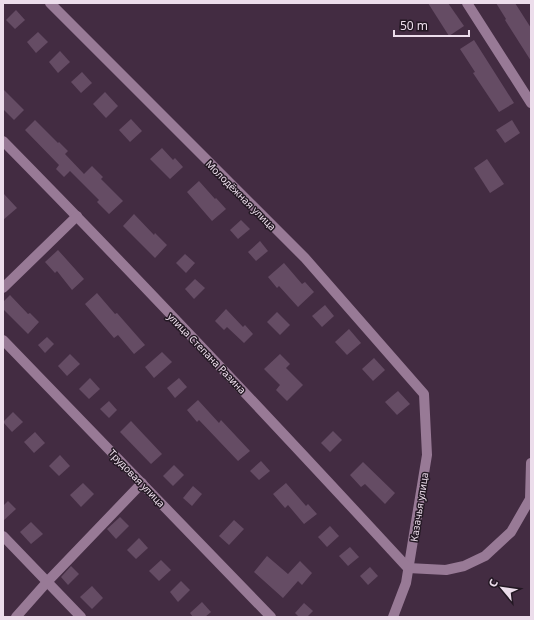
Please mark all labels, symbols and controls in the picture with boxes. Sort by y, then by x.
scale bar [394,12,469,38]
text: 50 m [400,17,428,34]
street label: Молодёжная улица [203,157,279,233]
street label: улица Степана Разина [165,309,249,397]
street label: Трудовая улица [106,446,168,510]
street label: Казачья улица [407,471,431,543]
north arrow [482,568,522,608]
text: С [485,576,501,590]

